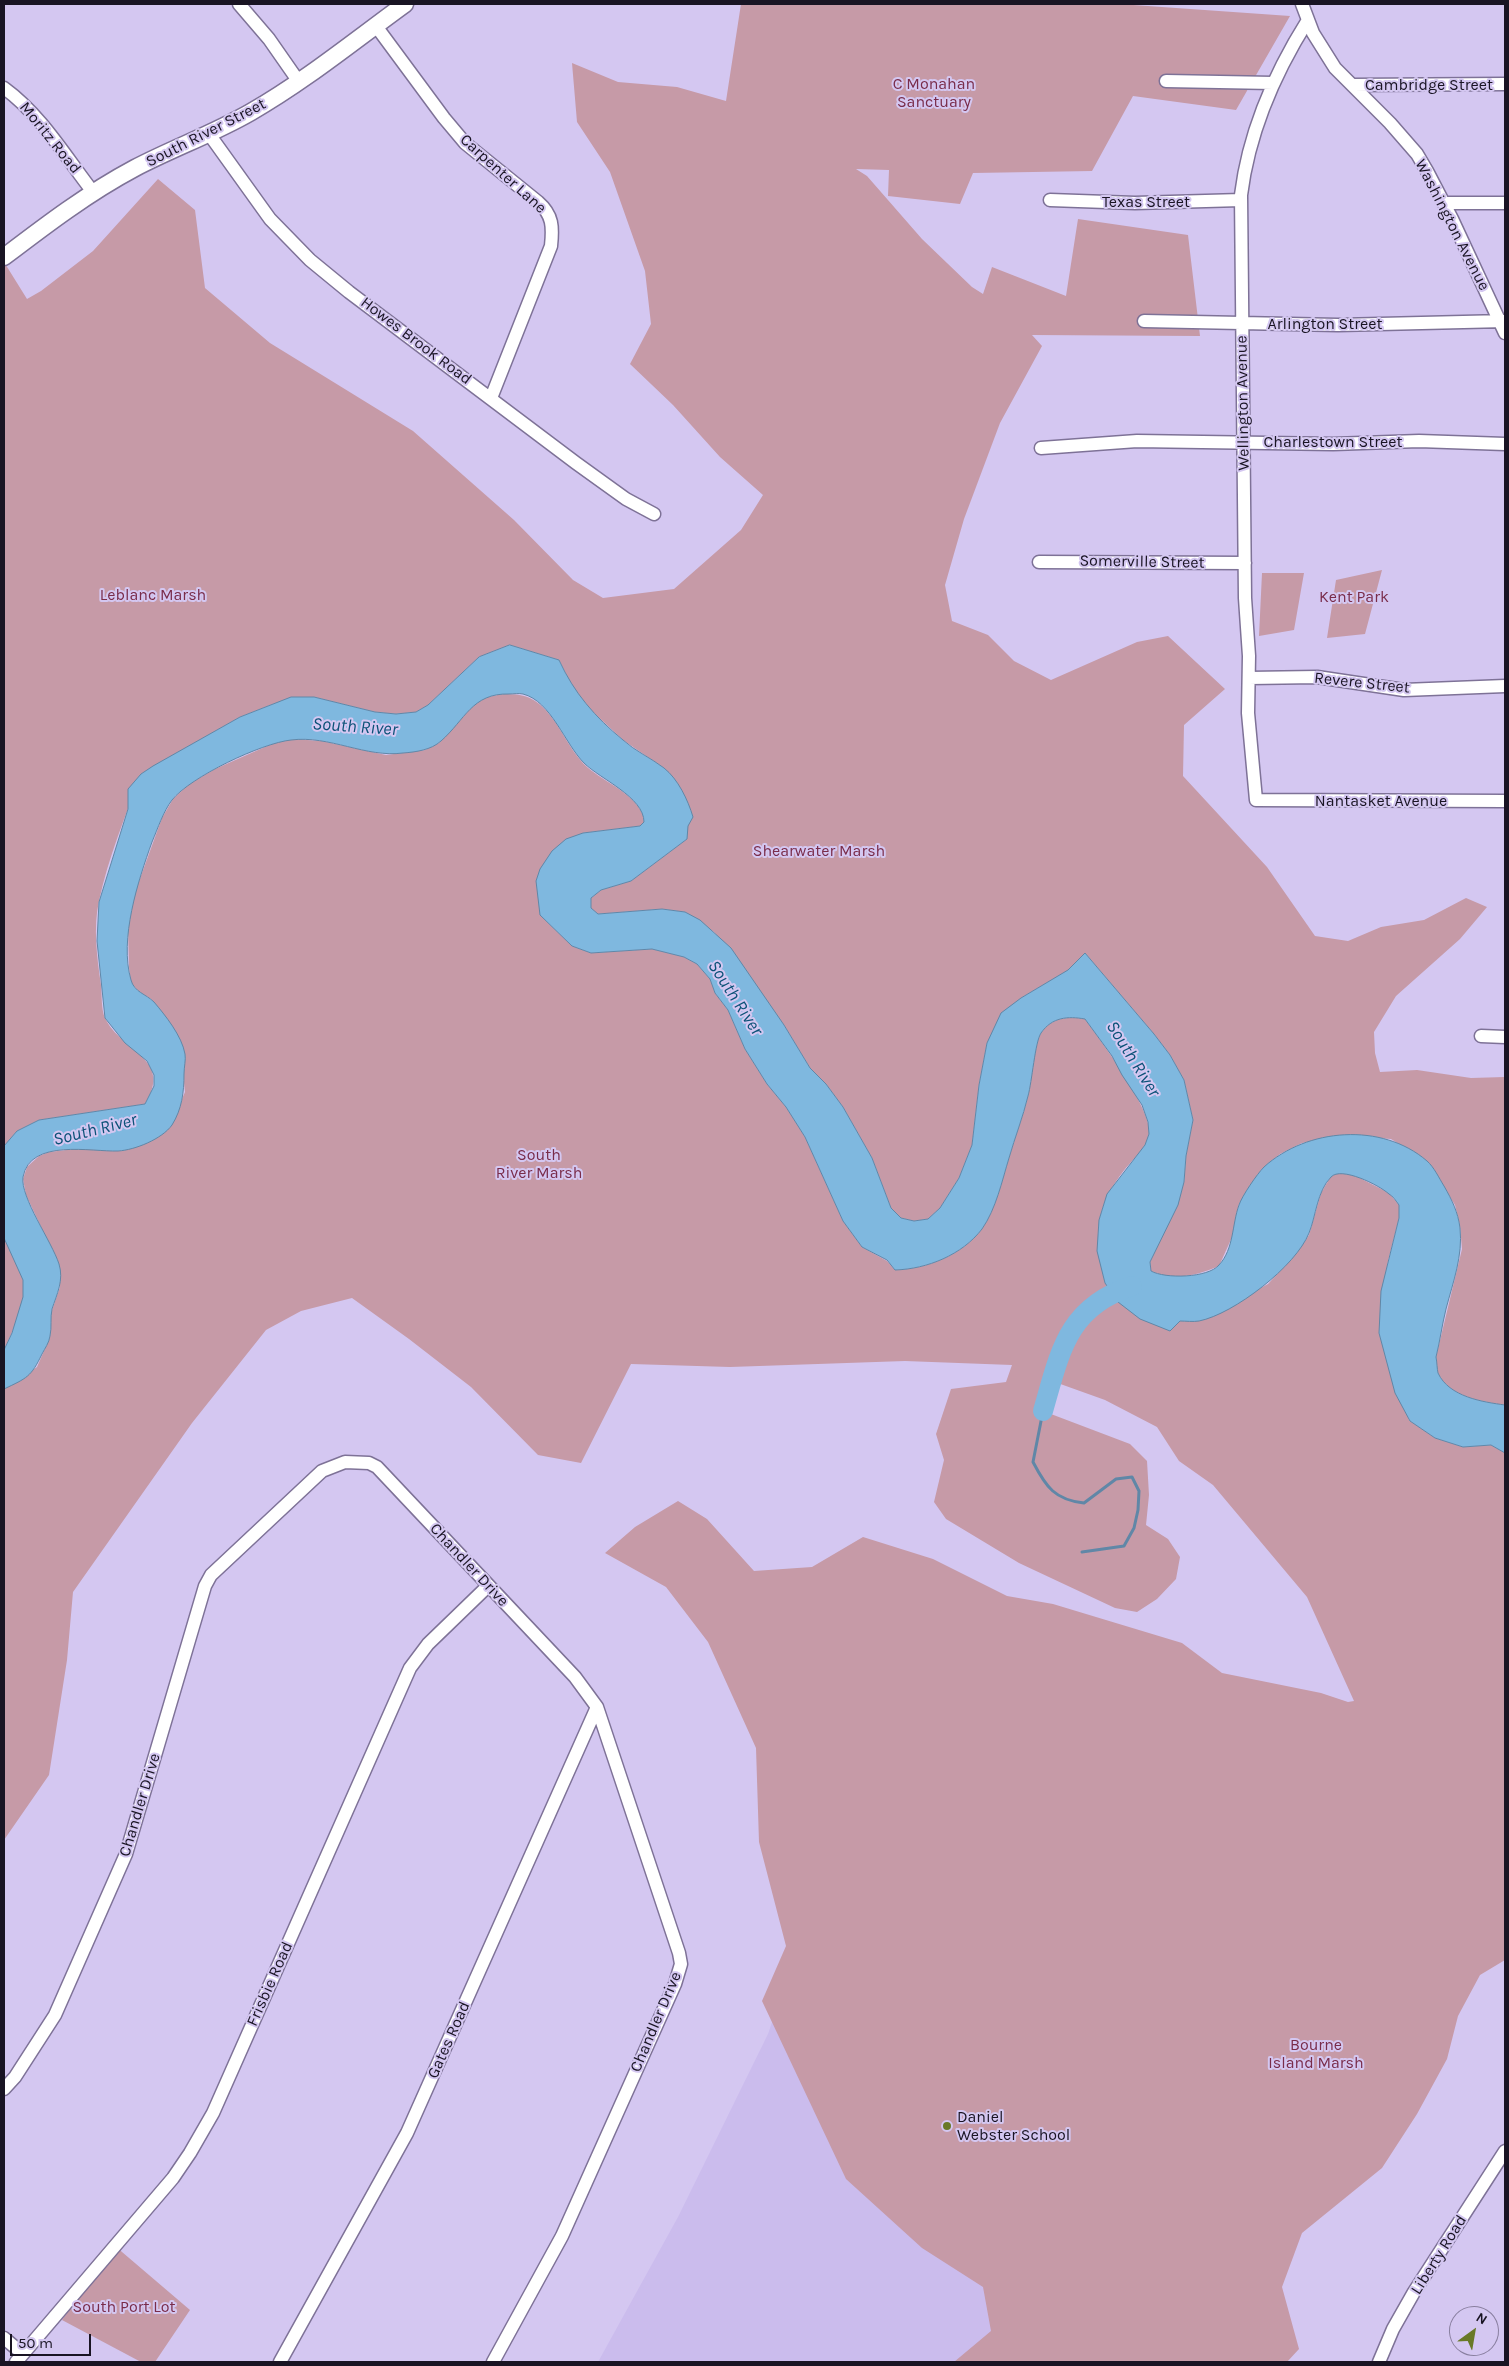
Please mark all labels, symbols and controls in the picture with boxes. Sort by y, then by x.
park label: C Monahan Sanctuary [893,74,975,112]
street label: Cambridge Street [1365,75,1493,95]
street label: South River Street [143,95,269,171]
street label: Moritz Road [15,98,85,178]
street label: Carpenter Lane [456,130,550,218]
street label: Washington Avenue [1411,156,1493,294]
street label: Texas Street [1102,192,1190,212]
street label: Howes Brook Road [357,293,475,389]
street label: Arlington Street [1267,314,1383,334]
street label: Wellington Avenue [1232,335,1254,471]
street label: Charlestown Street [1264,432,1402,452]
street label: Somerville Street [1079,551,1205,573]
park label: Leblanc Marsh [100,585,206,605]
park label: Kent Park [1319,587,1389,607]
street label: Revere Street [1313,668,1411,698]
water label: South River [312,713,398,741]
street label: Nantasket Avenue [1315,791,1447,811]
park label: Shearwater Marsh [753,841,885,861]
water label: South River [703,956,767,1040]
water label: South River [1101,1017,1165,1101]
water label: South River [51,1109,139,1151]
park label: South River Marsh [496,1145,582,1183]
street label: Chandler Drive [425,1519,513,1611]
street label: Chandler Drive [115,1751,165,1859]
street label: Frisbie Road [243,1939,297,2029]
street label: Chandler Drive [626,1969,686,2075]
street label: Gates Road [423,1998,475,2082]
park label: Bourne Island Marsh [1268,2035,1364,2073]
place label: Daniel Webster School [957,2107,1070,2145]
marker: Daniel Webster School [941,2120,953,2132]
street label: Liberty Road [1407,2212,1471,2298]
park label: South Port Lot [72,2297,176,2317]
north arrow [1449,2306,1499,2356]
text: N [1473,2309,1490,2329]
scale bar [12,2324,94,2356]
text: 50 m [18,2334,53,2352]

